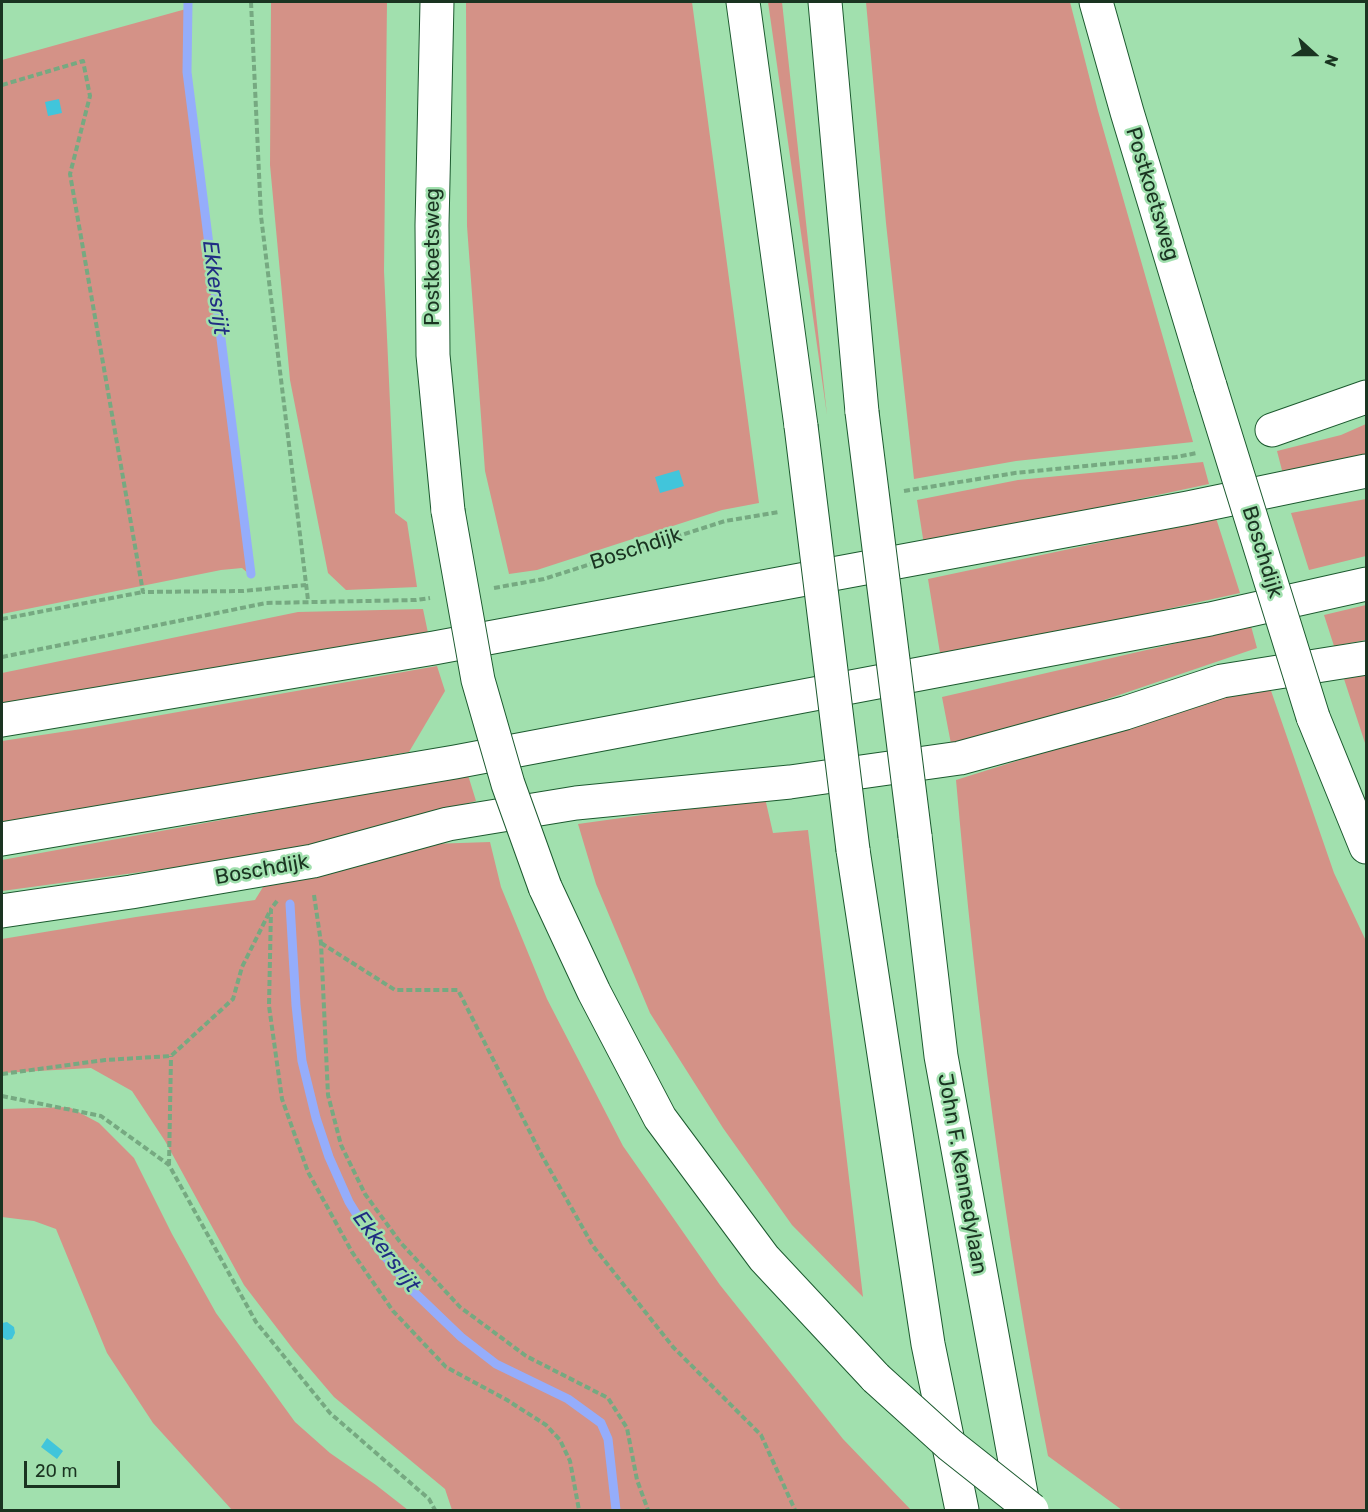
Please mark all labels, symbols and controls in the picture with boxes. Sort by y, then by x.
north arrow [1284,24,1344,84]
text: N [1320,52,1342,69]
street label: Postkoetsweg [1120,124,1184,264]
street label: Postkoetsweg [420,188,446,326]
water label: Ekkersrijt [196,239,234,337]
street label: Boschdijk [1236,503,1288,601]
street label: Boschdijk [587,522,685,576]
street label: Boschdijk [213,849,311,891]
street label: John F. Kennedylaan [932,1072,992,1276]
water label: Ekkersrijt [347,1206,425,1298]
scale bar [27,1449,123,1487]
text: 20 m [35,1460,77,1482]

